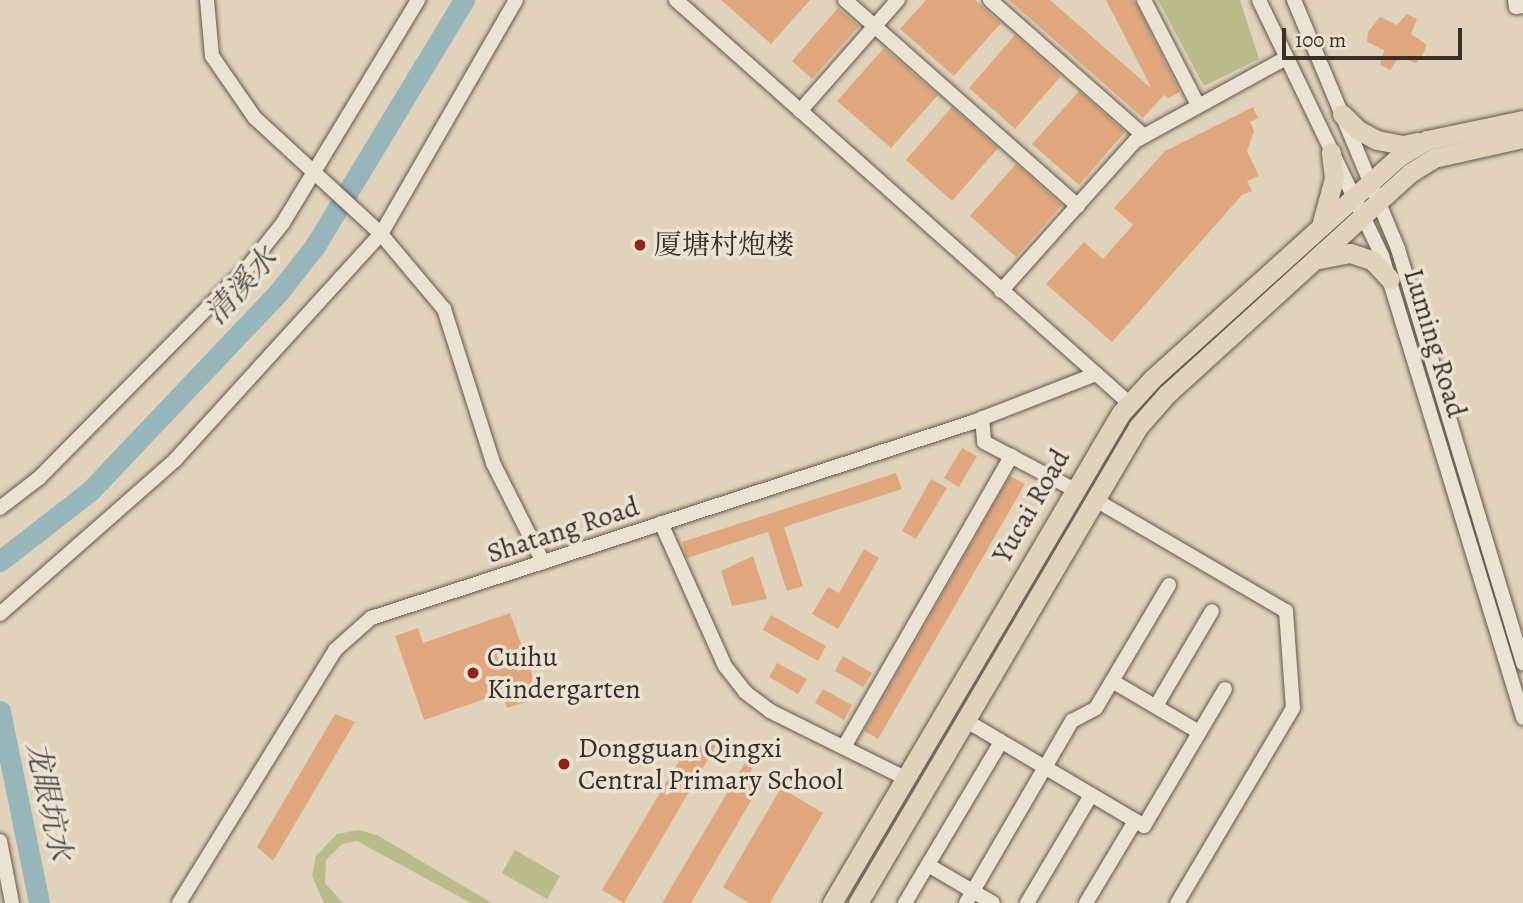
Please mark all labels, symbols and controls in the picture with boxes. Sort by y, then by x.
scale bar [1285,14,1465,58]
text: 100 m [1295,26,1346,54]
place label: 厦塘村炮楼 [654,228,794,262]
marker: 厦塘村炮楼 [632,237,648,253]
water label: 清溪水 [198,241,284,331]
street label: Luming Road [1396,265,1474,421]
street label: Yucai Road [985,443,1077,569]
street label: Shatang Road [483,490,643,570]
place label: Cuihu Kindergarten [487,640,641,706]
marker: Cuihu Kindergarten [465,665,481,681]
place label: Dongguan Qingxi Central Primary School [578,731,843,797]
water label: 龙眼坑水 [19,739,79,863]
marker: Dongguan Qingxi Central Primary School [556,756,572,772]

